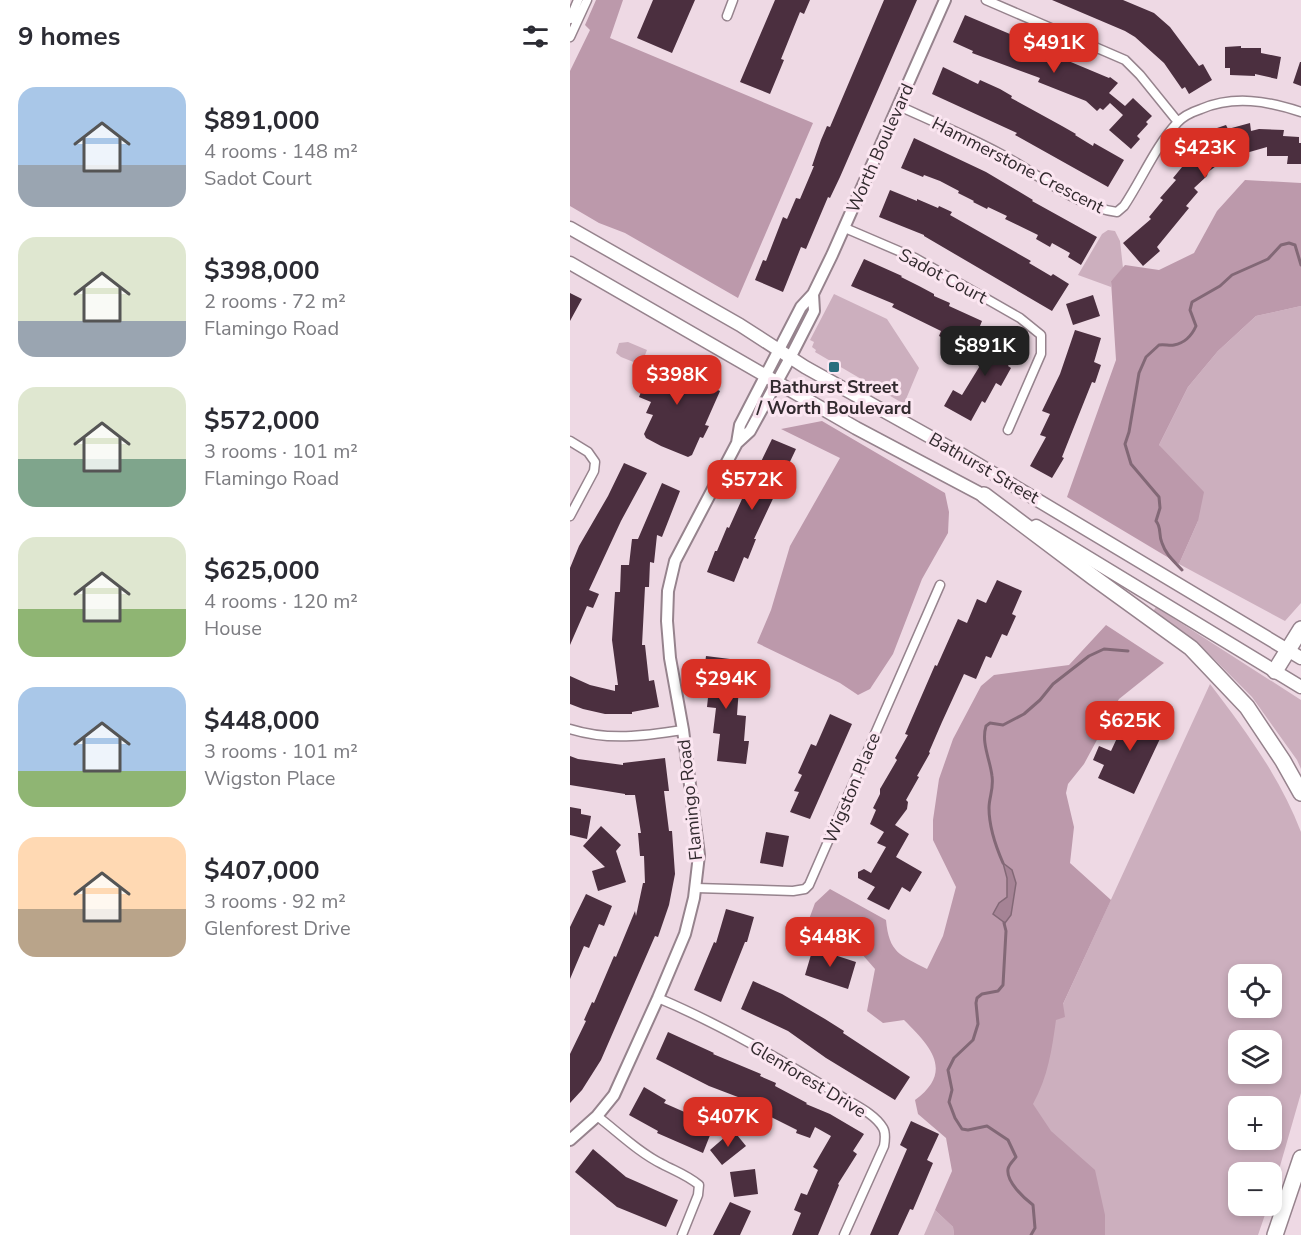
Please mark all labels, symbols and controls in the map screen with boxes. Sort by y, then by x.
text: 9 homes [18,19,120,54]
icon: filters [519,20,552,53]
pin: $491K [1012,23,1096,74]
text: $491K [1023,29,1085,56]
street label: Worth Boulevard [841,80,919,216]
text: $891,000 [204,103,320,138]
icon: home [66,111,138,183]
street label: Hammerstone Crescent [928,111,1109,219]
pin: $423K [1163,128,1247,179]
text: $423K [1174,134,1236,161]
text: 4 rooms · 148 m² [204,138,358,165]
text: Sadot Court [204,165,312,192]
street label: Sadot Court [895,243,992,310]
text: $398,000 [204,253,320,288]
icon: home [66,261,138,333]
text: 2 rooms · 72 m² [204,288,346,315]
text: Flamingo Road [204,315,339,342]
pin: $891K [943,326,1027,377]
text: $891K [954,332,1016,359]
pin: $398K [635,355,719,406]
marker: Bathurst Street / Worth Boulevard [827,360,841,374]
text: $398K [646,361,708,388]
place label: Bathurst Street / Worth Boulevard [756,375,911,420]
text: $572,000 [204,403,320,438]
icon: home [66,411,138,483]
street label: Bathurst Street [925,427,1044,510]
text: 3 rooms · 101 m² [204,438,358,465]
pin: $572K [710,460,794,511]
text: Flamingo Road [204,465,339,492]
text: $572K [721,466,783,493]
text: $625,000 [204,553,320,588]
icon: home [66,561,138,633]
text: 4 rooms · 120 m² [204,588,358,615]
text: House [204,615,262,642]
pin: $294K [684,659,768,710]
text: $294K [695,665,757,692]
pin: $625K [1088,701,1172,752]
text: $448,000 [204,703,320,738]
text: $625K [1099,707,1161,734]
icon: home [66,711,138,783]
street label: Wigston Place [818,729,886,847]
text: 3 rooms · 101 m² [204,738,358,765]
street label: Flamingo Road [672,738,708,862]
text: Wigston Place [204,765,335,792]
text: $407,000 [204,853,320,888]
icon: home [66,861,138,933]
text: 3 rooms · 92 m² [204,888,346,915]
text: Glenforest Drive [204,915,351,942]
pin: $448K [788,917,872,968]
text: $448K [799,923,861,950]
map controls [1228,964,1282,1216]
button: locate [1228,964,1282,1018]
button: layers [1228,1030,1282,1084]
street label: Glenforest Drive [745,1035,871,1123]
button: + [1228,1096,1282,1150]
pin: $407K [686,1097,770,1148]
text: $407K [697,1103,759,1130]
button: − [1228,1162,1282,1216]

